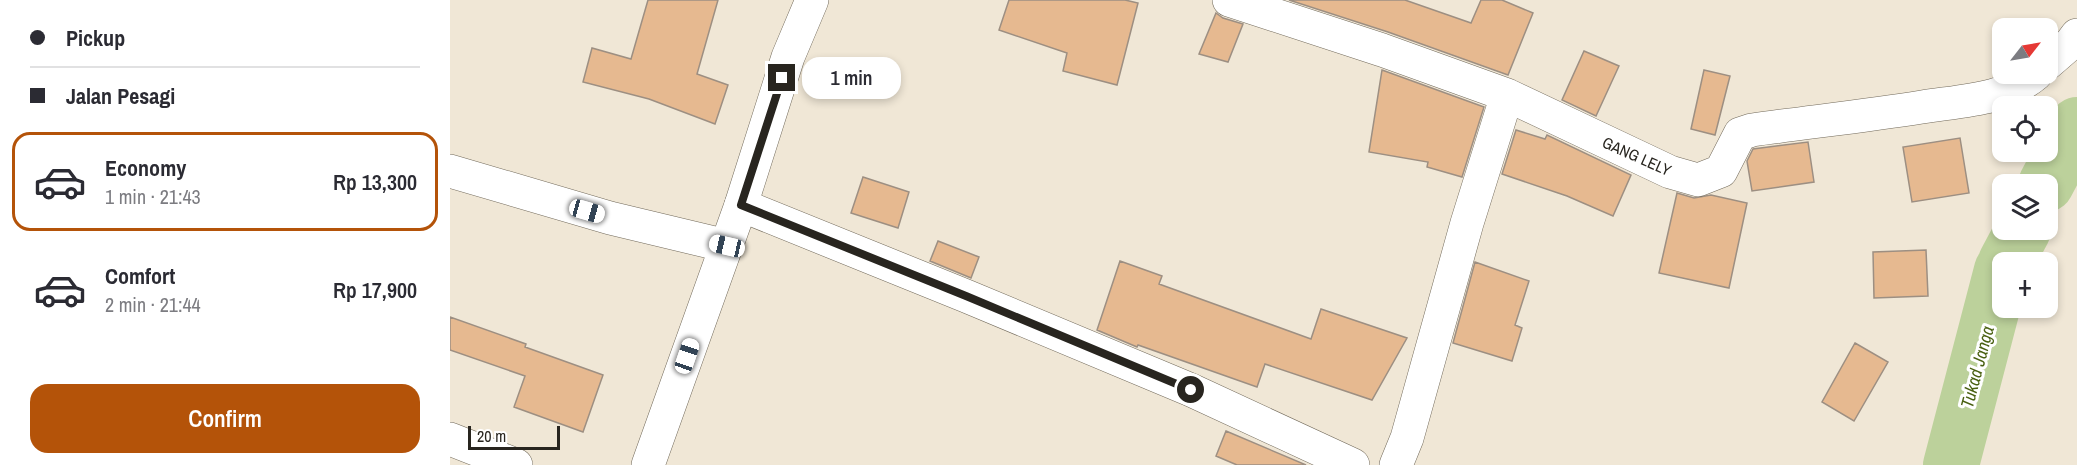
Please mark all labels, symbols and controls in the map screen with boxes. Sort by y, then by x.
north arrow [1992,18,2058,84]
map controls [1992,18,2058,318]
text: Pickup [66,23,125,53]
callout: 1 min [803,57,902,99]
route end [768,64,795,91]
text: 1 min [830,64,873,91]
text: Jalan Pesagi [66,81,175,111]
button: locate [1992,96,2058,162]
street label: GANG LELY [1599,131,1675,181]
text: Economy [105,153,186,183]
icon: car [33,155,87,209]
text: Rp 13,300 [333,167,417,197]
button: layers [1992,174,2058,240]
text: 1 min · 21:43 [105,183,201,210]
car [567,197,607,225]
car [707,233,747,259]
button: + [1992,252,2058,318]
text: Comfort [105,261,175,291]
icon: car [33,263,87,317]
text: Rp 17,900 [333,275,417,305]
text: 2 min · 21:44 [105,291,201,318]
water label: Tukad Janga [1954,323,2000,411]
car [673,336,701,376]
route start [1177,376,1204,403]
button: Confirm [30,384,420,453]
scale bar [468,423,560,450]
text: 20 m [477,425,506,447]

